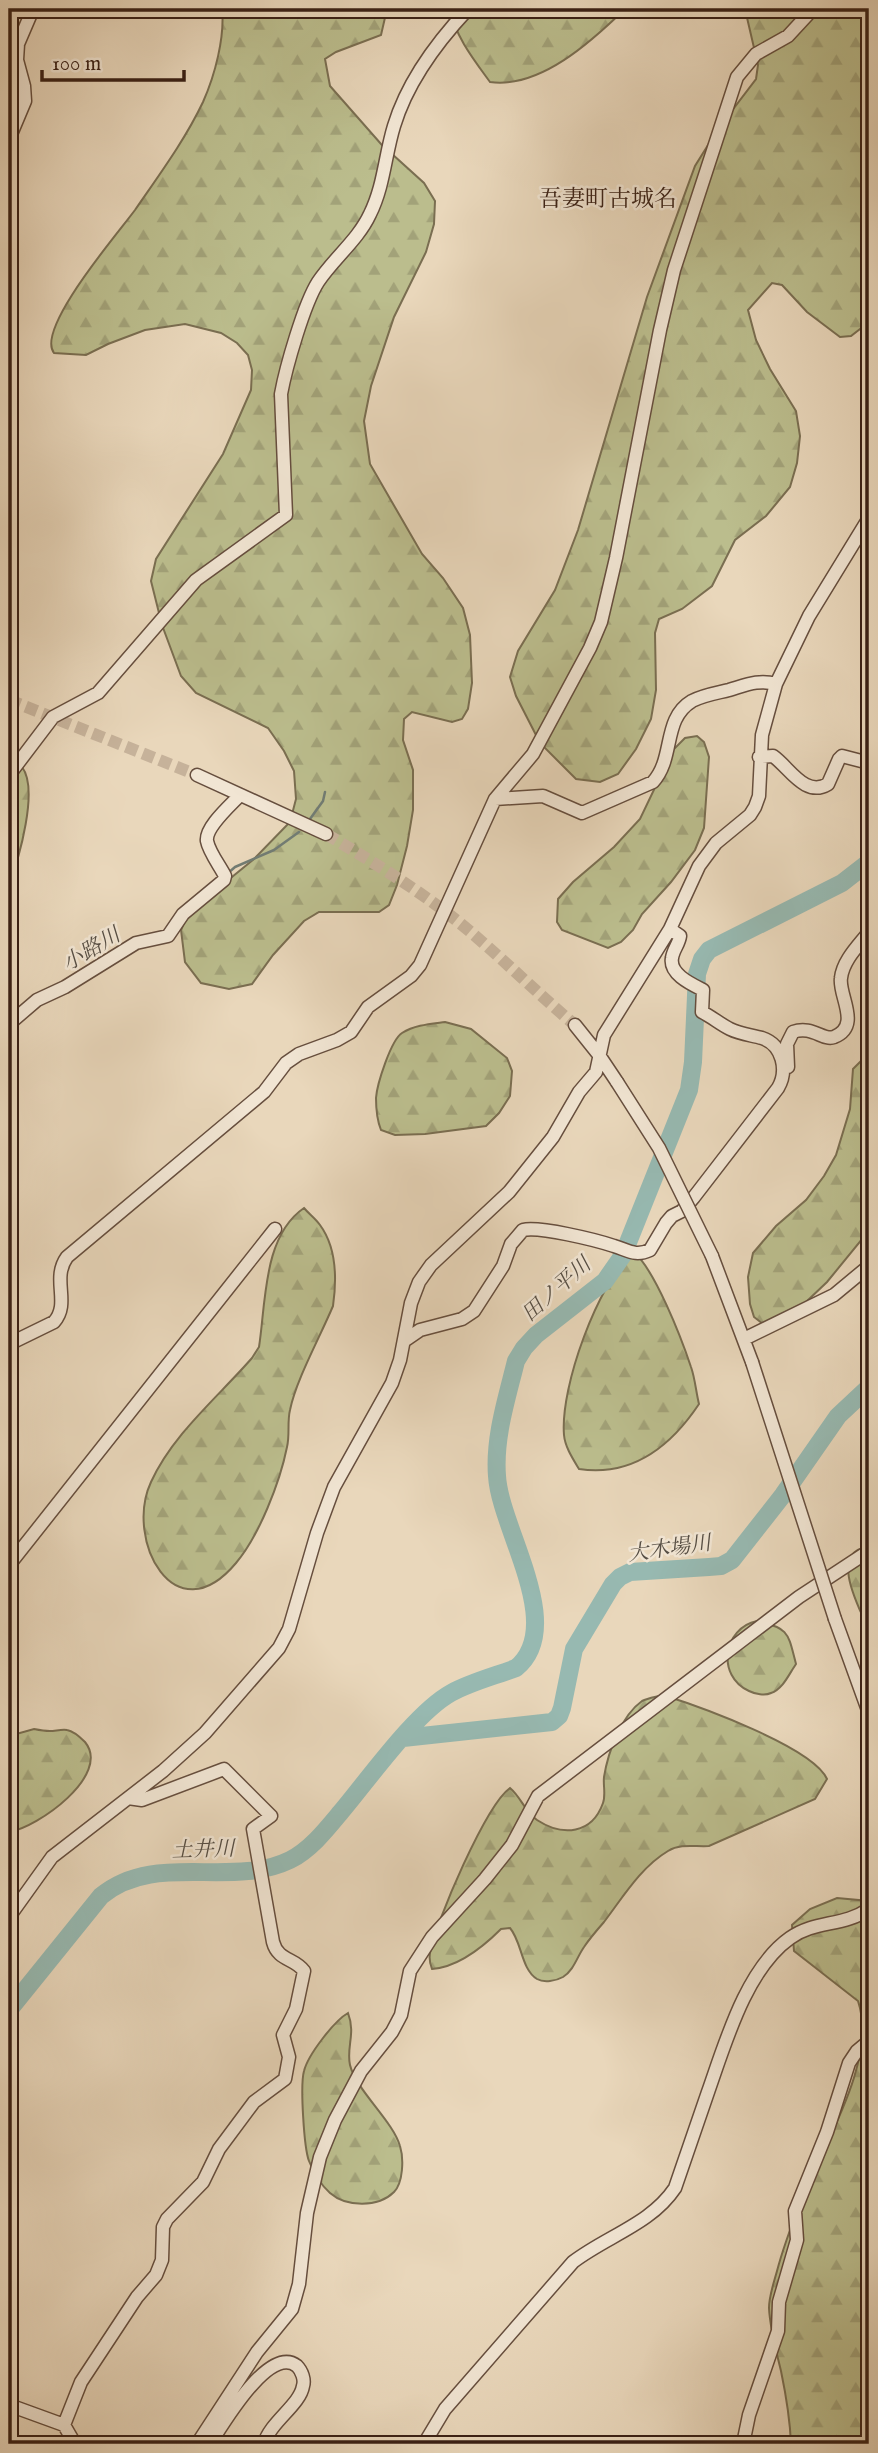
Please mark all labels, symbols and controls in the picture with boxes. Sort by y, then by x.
scale bar [42,38,184,82]
text: 100 m [52,51,101,78]
district label: 吾妻町古城名 [539,185,677,214]
water label: 小路川 [58,921,127,978]
water label: 田ノ平川 [517,1251,599,1328]
water label: 大木場川 [626,1530,715,1569]
water label: 土井川 [171,1836,237,1865]

